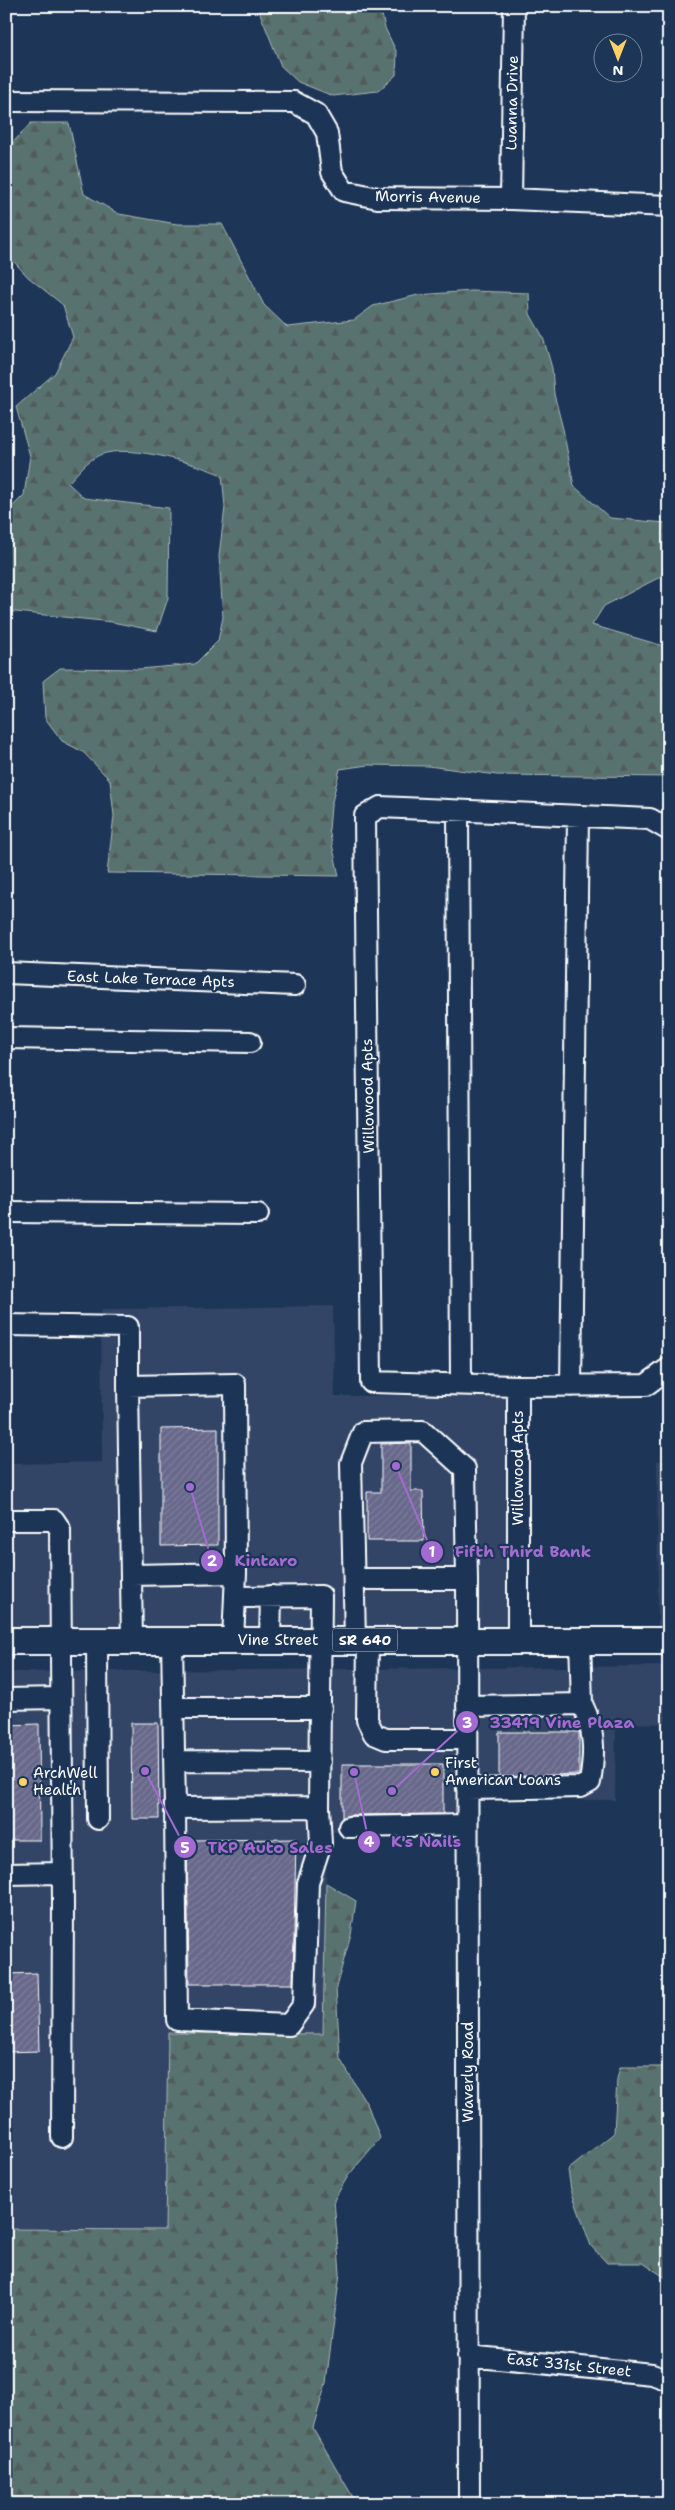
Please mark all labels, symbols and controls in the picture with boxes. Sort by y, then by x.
north arrow [592,32,642,82]
street label: Luanna Drive [501,55,523,151]
text: N [612,62,624,80]
street label: Morris Avenue [375,186,481,208]
street label: East Lake Terrace Apts [67,966,235,992]
street label: Willowood Apts [357,1038,379,1154]
street label: Willowood Apts [508,1410,528,1526]
callout: Fifth Third Bank [420,1536,601,1567]
text: Fifth Third Bank [455,1541,591,1562]
text: 1 [429,1542,436,1562]
callout: Kintaro [200,1545,308,1576]
text: Kintaro [235,1550,297,1571]
text: 2 [207,1551,218,1571]
road number: SR 640 [332,1628,398,1652]
street label: Vine Street [237,1630,319,1650]
callout: 33419 Vine Plaza [455,1707,644,1738]
text: 33419 Vine Plaza [490,1712,634,1733]
text: 3 [462,1713,472,1733]
place label: First American Loans [445,1753,561,1790]
place label: ArchWell Health [33,1763,98,1800]
marker: First American Loans [429,1766,441,1778]
marker: ArchWell Health [17,1776,29,1788]
callout: K's Nails [356,1826,471,1857]
text: K's Nails [391,1831,461,1852]
callout: TKP Auto Sales [172,1832,342,1863]
text: 4 [364,1832,375,1852]
text: TKP Auto Sales [207,1837,333,1858]
text: 5 [180,1838,190,1858]
street label: Waverly Road [458,2021,478,2122]
street label: East 331st Street [506,2349,632,2381]

